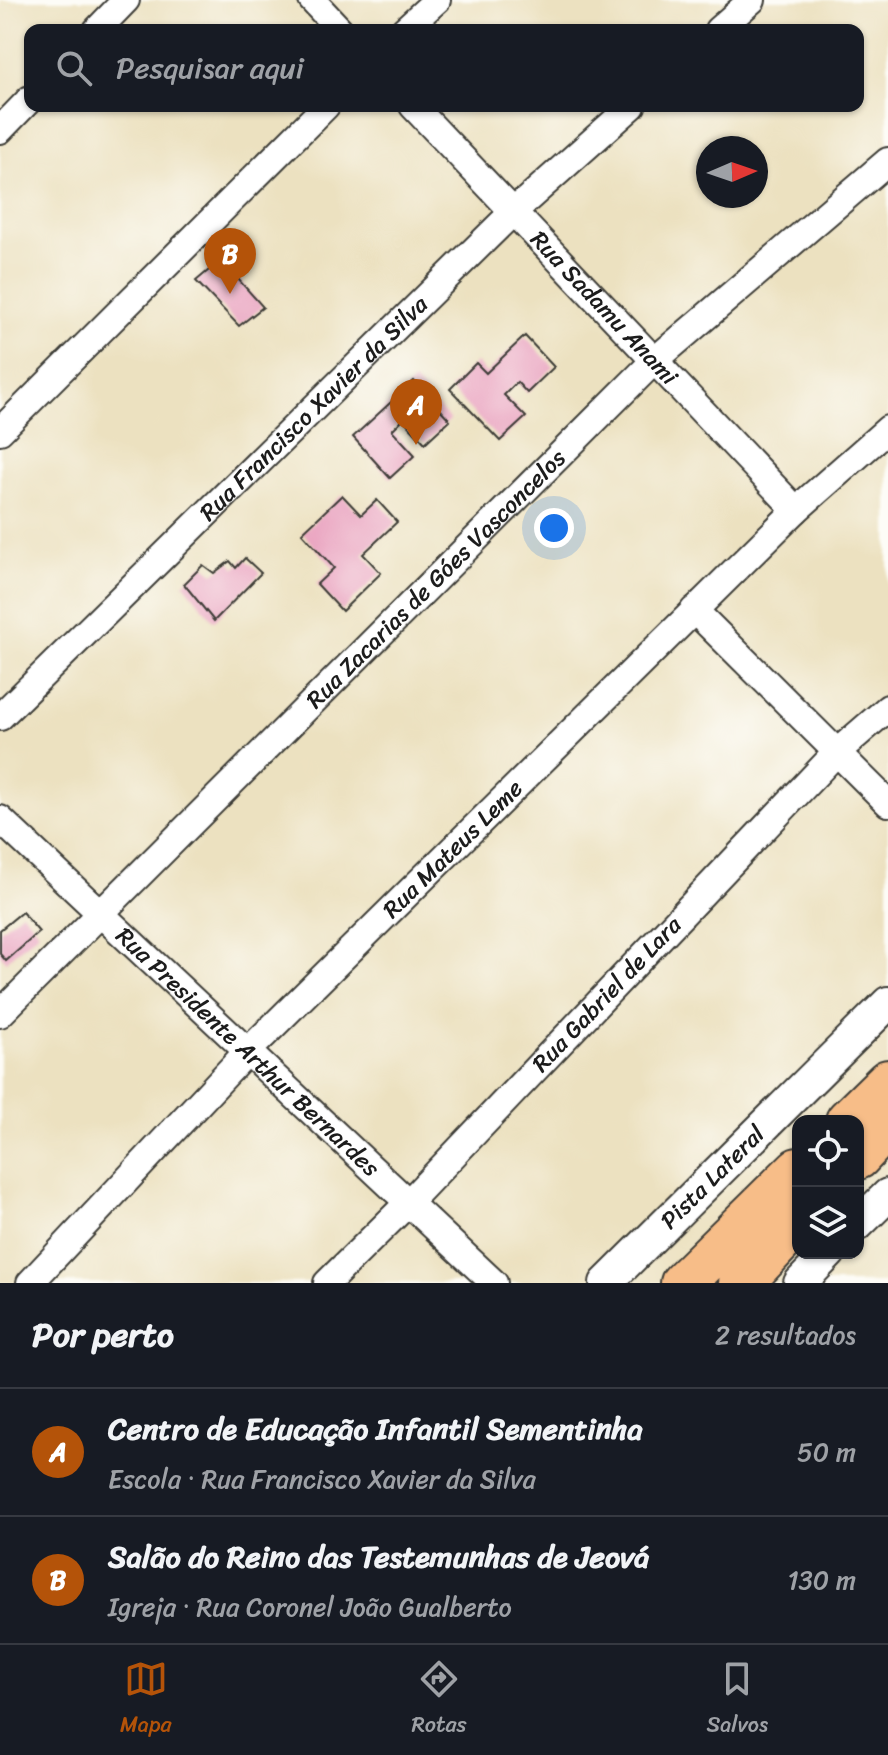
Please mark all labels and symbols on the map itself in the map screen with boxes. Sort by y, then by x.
north arrow [696,136,768,208]
street label: Rua Sadamu Anami [520,220,690,396]
pin: B [204,228,256,294]
street label: Rua Francisco Xavier da Silva [189,284,439,532]
pin: A [390,379,442,445]
street label: Rua Zacarias de Góes Vasconcelos [296,439,576,719]
your location [534,508,574,548]
street label: Rua Mateus Leme [372,769,533,929]
street label: Rua Gabriel de Lara [521,905,693,1082]
street label: Rua Presidente Arthur Bernardes [105,916,390,1187]
street label: Pista Lateral [650,1114,776,1240]

